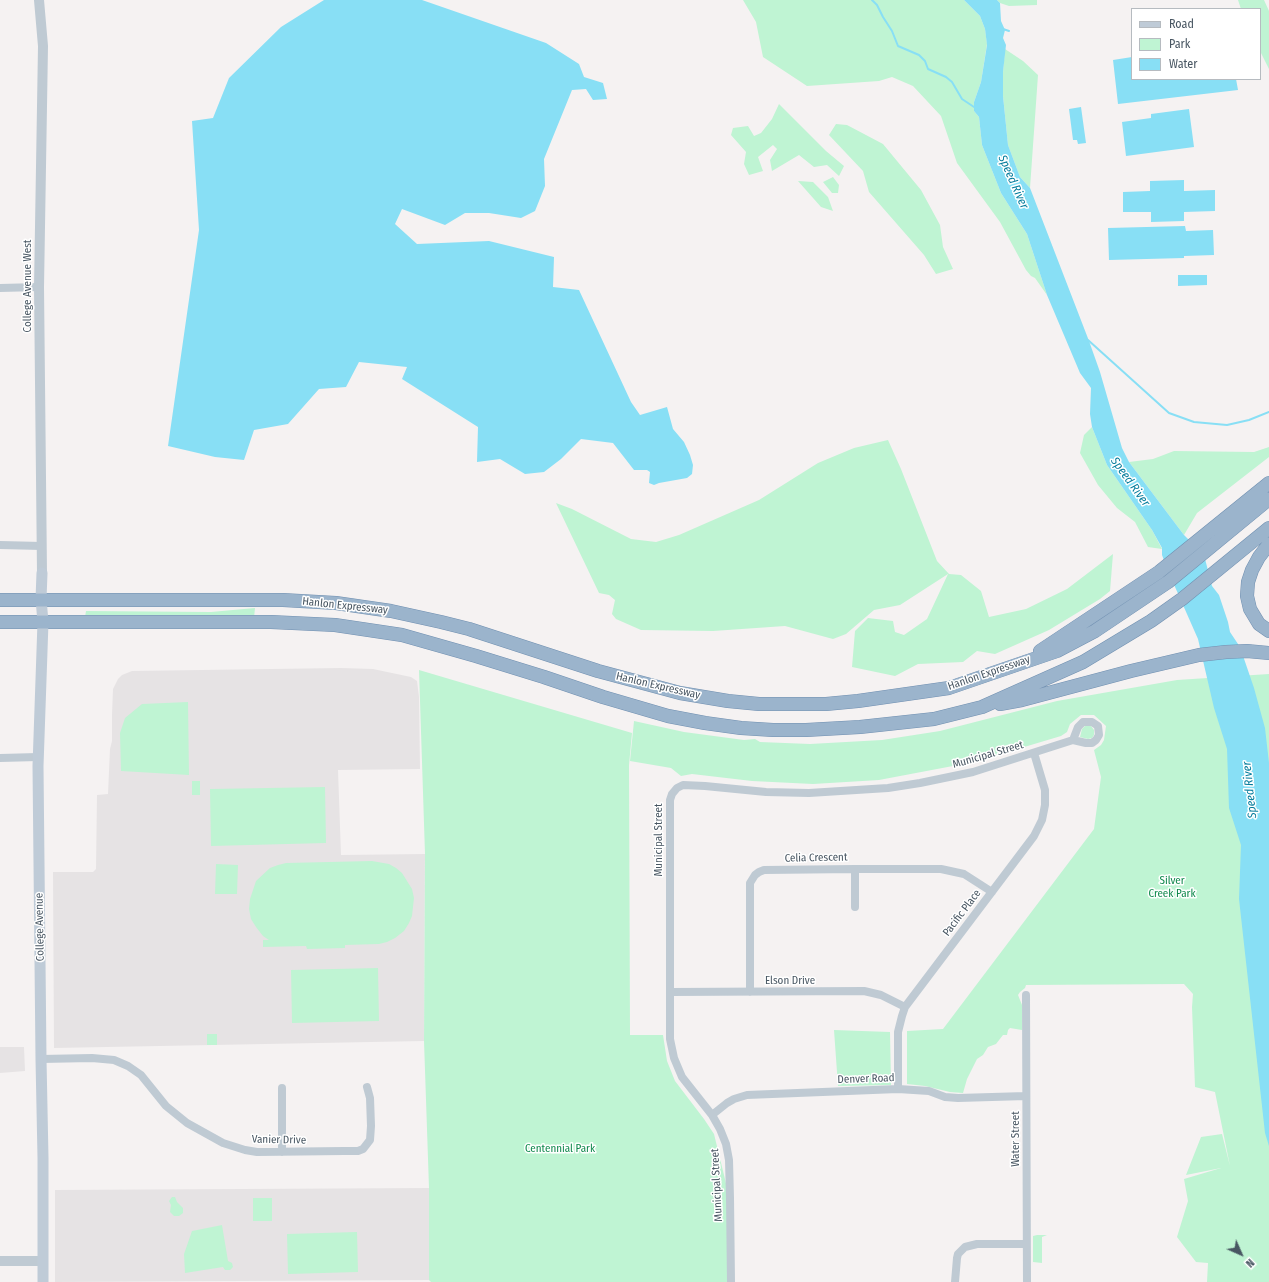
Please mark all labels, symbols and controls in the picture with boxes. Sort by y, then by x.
legend [1131,8,1261,80]
text: Road [1169,17,1194,31]
text: Park [1169,37,1190,51]
text: Water [1169,57,1197,71]
water label: Speed River [995,153,1031,211]
street label: College Avenue West [21,240,35,332]
water label: Speed River [1107,455,1153,509]
street label: Hanlon Expressway [302,595,388,617]
street label: Hanlon Expressway [946,653,1032,693]
street label: Hanlon Expressway [615,670,701,702]
street label: Municipal Street [951,739,1025,771]
water label: Speed River [1240,761,1260,819]
street label: Municipal Street [652,803,666,877]
street label: Celia Crescent [784,851,848,865]
park label: Silver Creek Park [1148,874,1196,900]
street label: Pacific Place [940,887,984,939]
street label: College Avenue [33,893,47,961]
street label: Elson Drive [765,974,815,988]
street label: Denver Road [837,1071,895,1087]
street label: Water Street [1009,1111,1023,1167]
street label: Vanier Drive [252,1133,306,1147]
park label: Centennial Park [525,1142,595,1156]
street label: Municipal Street [708,1148,726,1222]
north arrow [1221,1234,1261,1274]
text: N [1243,1256,1257,1270]

